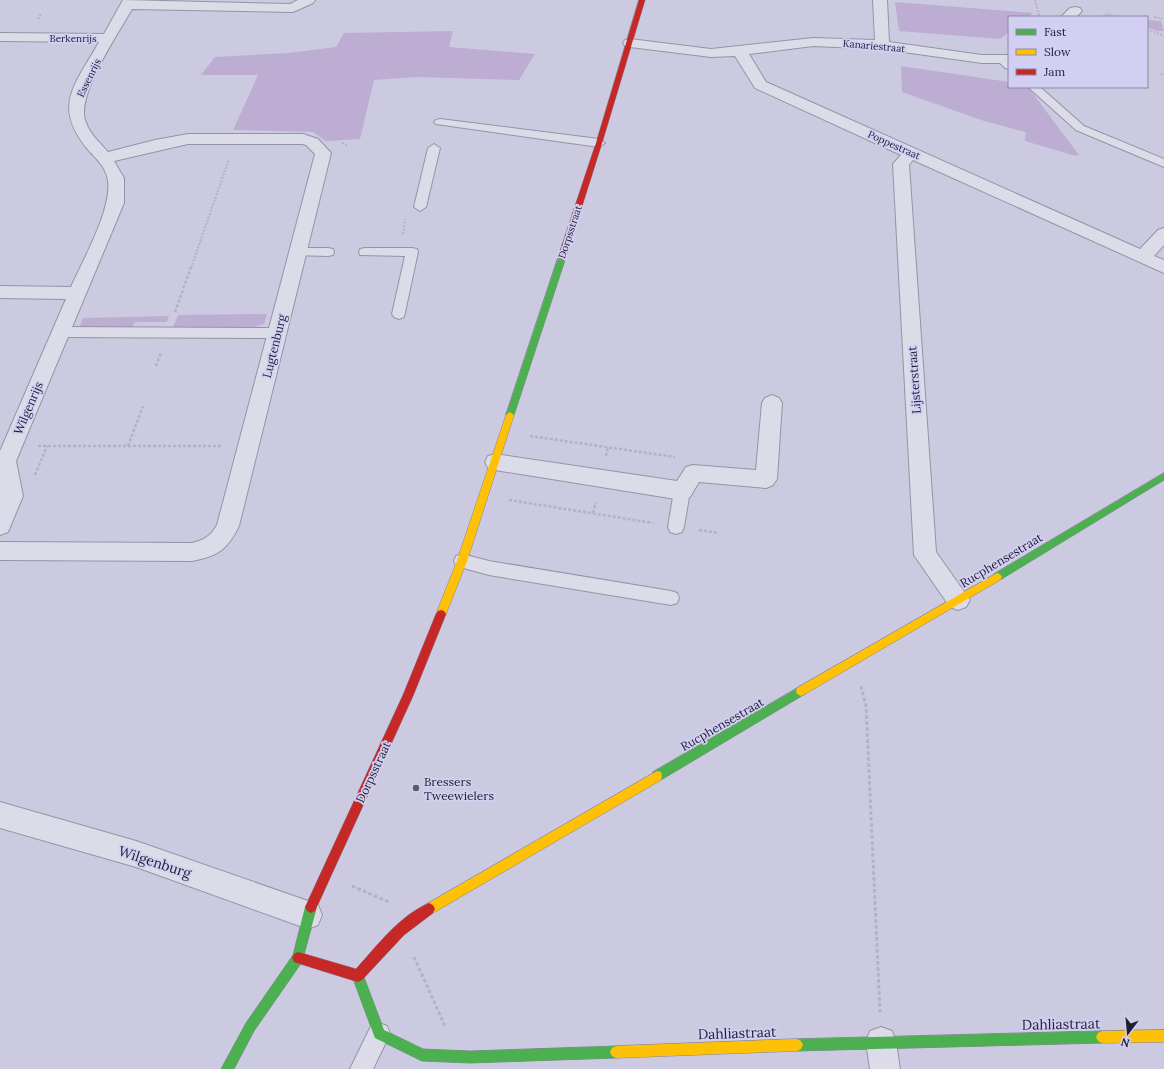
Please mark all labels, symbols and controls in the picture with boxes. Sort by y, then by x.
legend [1008,16,1148,88]
text: Fast [1044,24,1067,39]
street label: Berkenrijs [49,32,97,45]
street label: Kanariestraat [842,37,906,55]
text: Slow [1044,44,1071,59]
street label: Essenrijs [74,56,104,99]
text: Jam [1043,64,1065,79]
street label: Poppestraat [866,128,922,162]
street label: Dorpsstraat [555,204,585,260]
street label: Lugtenburg [259,312,289,379]
street label: Lijsterstraat [904,345,924,414]
street label: Wilgenrijs [10,379,46,437]
street label: Rucphensestraat [957,529,1045,591]
street label: Rucphensestraat [678,694,767,754]
street label: Dorpsstraat [352,739,394,805]
place label: Bressers Tweewielers [424,774,495,803]
marker: Bressers Tweewielers [411,783,421,793]
street label: Wilgenburg [116,842,194,882]
north arrow [1108,1013,1148,1053]
street label: Dahliastraat [1022,1014,1101,1034]
street label: Dahliastraat [697,1023,777,1043]
text: N [1119,1035,1131,1051]

